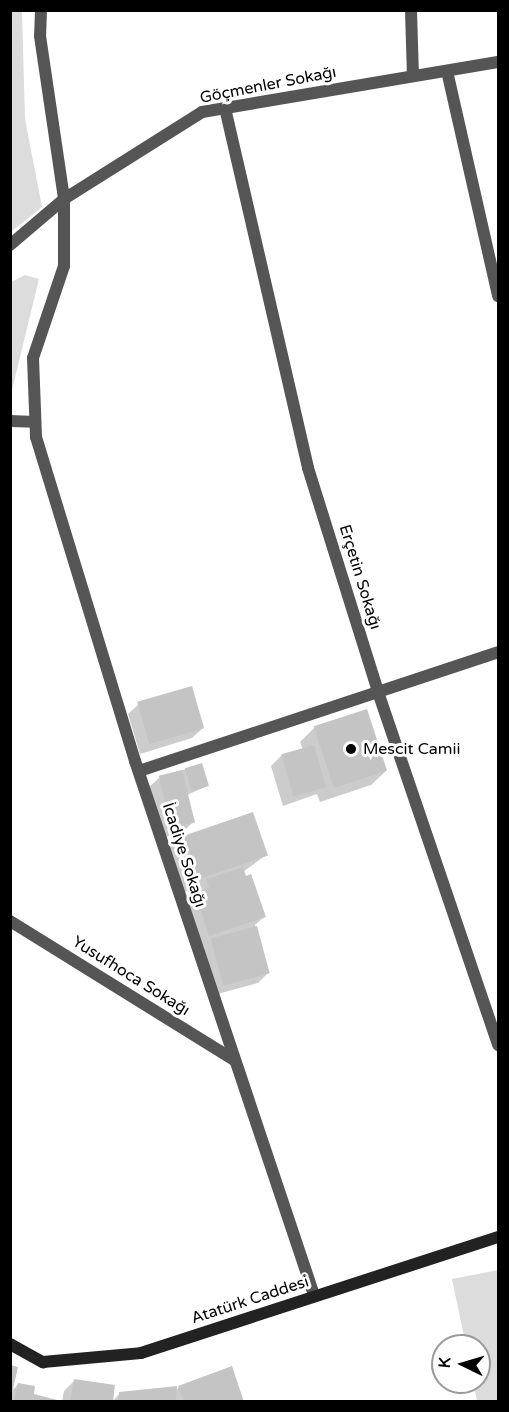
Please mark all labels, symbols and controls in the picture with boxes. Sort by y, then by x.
street label: Göçmenler Sokağı [198,62,338,108]
street label: Erçetin Sokağı [335,522,385,632]
place label: Mescit Camii [363,739,461,759]
marker: Mescit Camii [344,742,358,756]
street label: İcadiye Sokağı [158,800,210,910]
street label: Yusufhoca Sokağı [69,932,193,1020]
street label: Atatürk Caddesi [189,1272,311,1328]
north arrow [431,1334,491,1394]
text: K [435,1356,455,1369]

